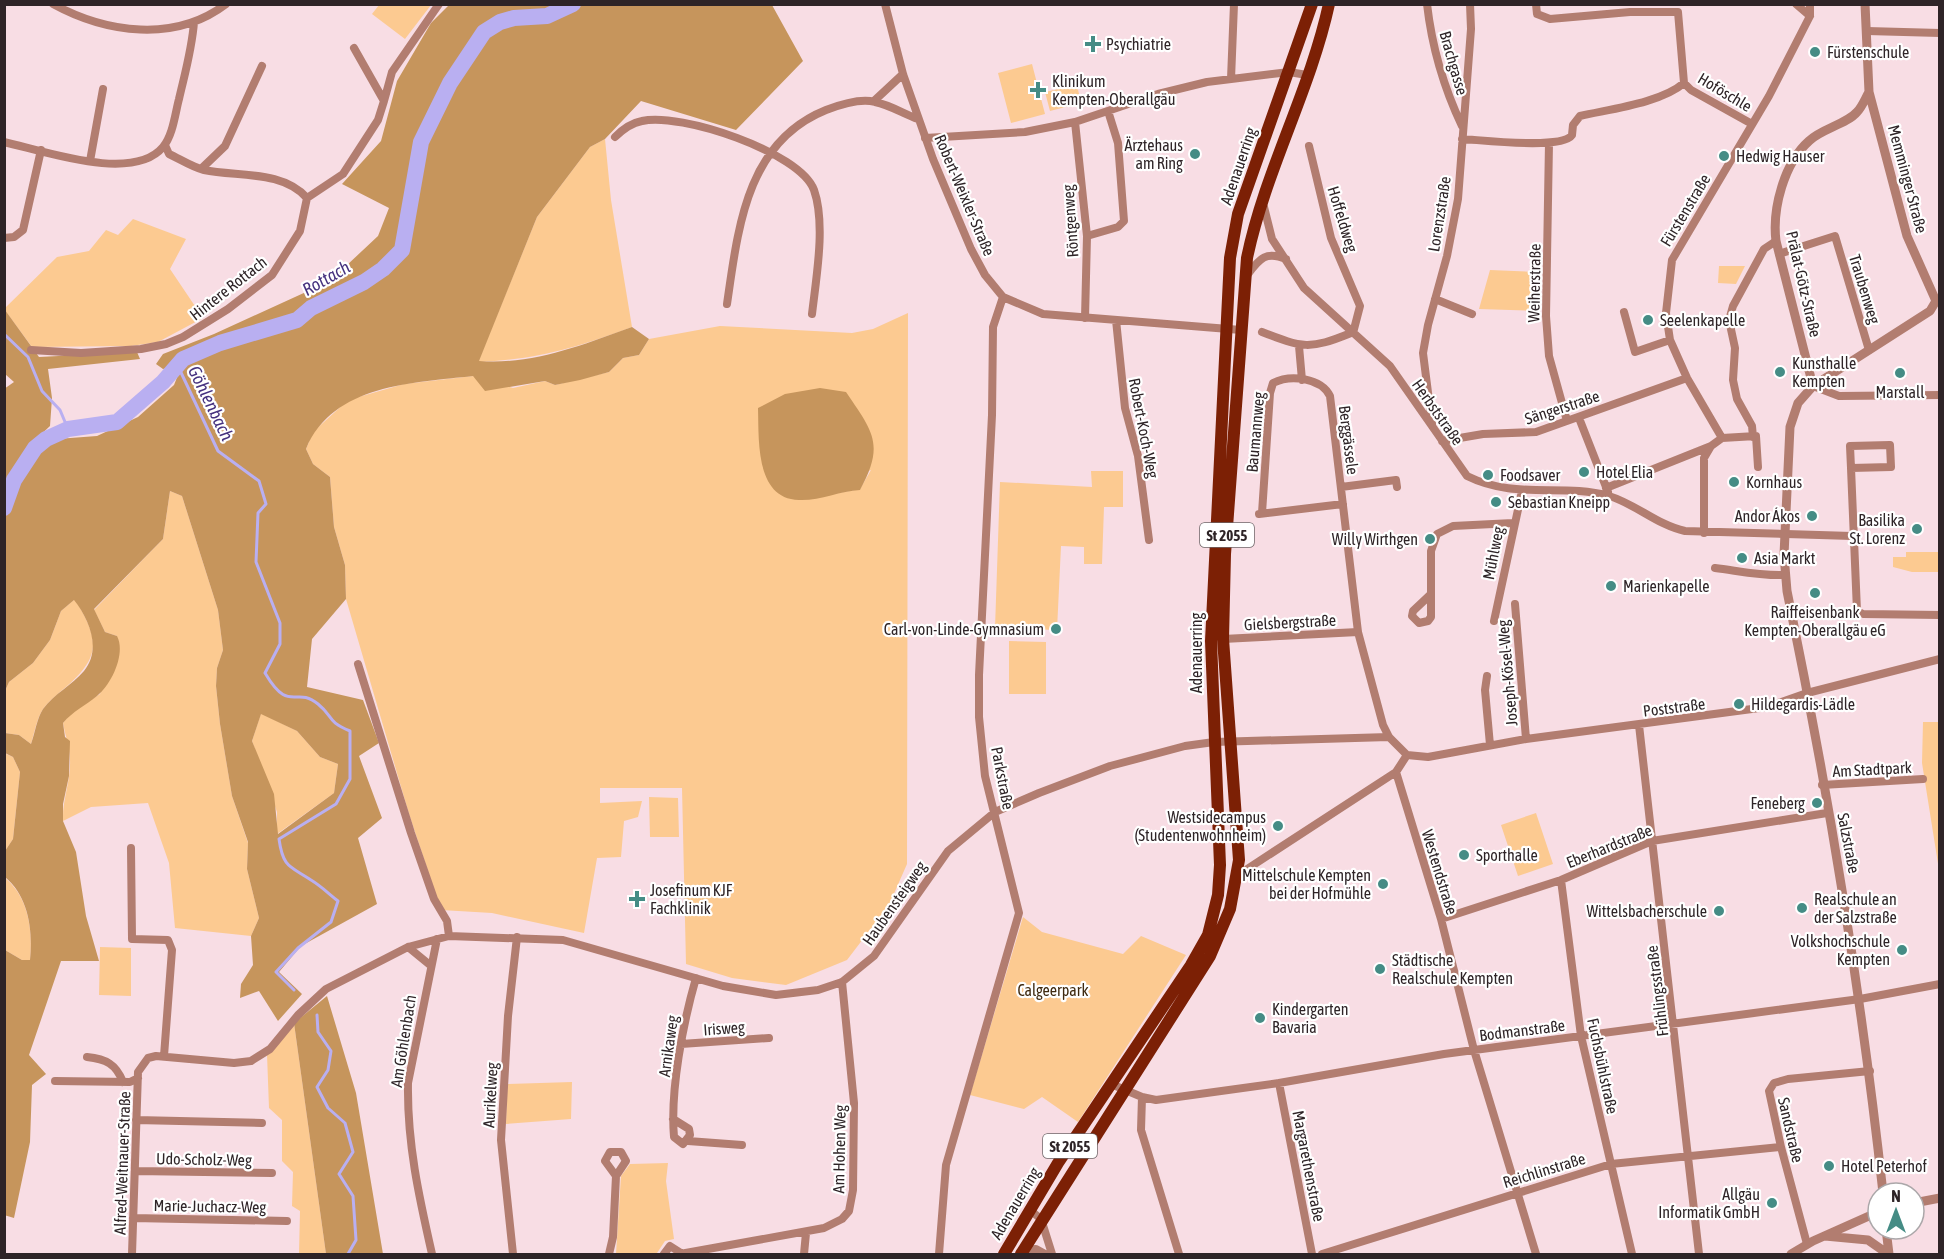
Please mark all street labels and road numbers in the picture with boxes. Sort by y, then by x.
street label: Brachgasse [1435,29,1472,97]
street label: Hoföschle [1695,69,1755,115]
street label: Memminger Straße [1884,123,1931,235]
street label: Adenauerring [1216,125,1261,207]
street label: Robert-Weixler-Straße [931,132,999,258]
street label: Fürstenstraße [1656,171,1714,249]
street label: Lorenzstraße [1424,175,1454,253]
street label: Röntgenweg [1058,184,1083,258]
street label: Hoffeldweg [1324,184,1362,255]
street label: Prälat-Götz-Straße [1783,229,1825,339]
street label: Weiherstraße [1524,243,1544,323]
street label: Hintere Rottach [186,252,270,324]
street label: Traubenweg [1845,252,1884,326]
street label: Robert-Koch-Weg [1124,376,1163,480]
street label: Herbststraße [1409,376,1467,448]
street label: Sängerstraße [1522,386,1602,428]
street label: Baumannweg [1243,391,1268,473]
street label: Berggässele [1335,404,1362,476]
road number: St 2055 [1200,523,1254,547]
street label: Mühlweg [1479,525,1508,581]
street label: Gielsbergstraße [1244,611,1337,634]
street label: Adenauerring [1187,613,1206,693]
street label: Joseph-Kösel-Weg [1493,619,1522,727]
street label: Poststraße [1642,694,1706,720]
street label: Parkstraße [988,745,1018,811]
street label: Am Stadtpark [1832,758,1912,781]
street label: Salzstraße [1834,811,1864,875]
street label: Eberhardstraße [1564,821,1654,871]
street label: Westendstraße [1419,827,1461,917]
street label: Haubensteigweg [858,857,931,949]
street label: Frühlingsstraße [1642,944,1672,1037]
street label: Am Göhlenbach [387,994,419,1088]
street label: Arnikaweg [655,1014,682,1078]
street label: Bodmanstraße [1478,1016,1566,1044]
street label: Fuchsbühlstraße [1584,1016,1622,1116]
street label: Irisweg [703,1018,746,1039]
street label: Aurikelweg [479,1062,502,1128]
street label: Alfred-Weitnauer-Straße [111,1091,133,1235]
street label: Sandstraße [1775,1096,1807,1164]
street label: Am Hohen Weg [829,1104,850,1193]
street label: Margarethenstraße [1288,1109,1329,1223]
road number: St 2055 [1043,1134,1097,1158]
street label: Udo-Scholz-Weg [156,1149,252,1170]
street label: Reichlinstraße [1501,1149,1587,1191]
street label: Adenauerring [987,1164,1044,1243]
street label: Marie-Juchacz-Weg [153,1196,267,1217]

